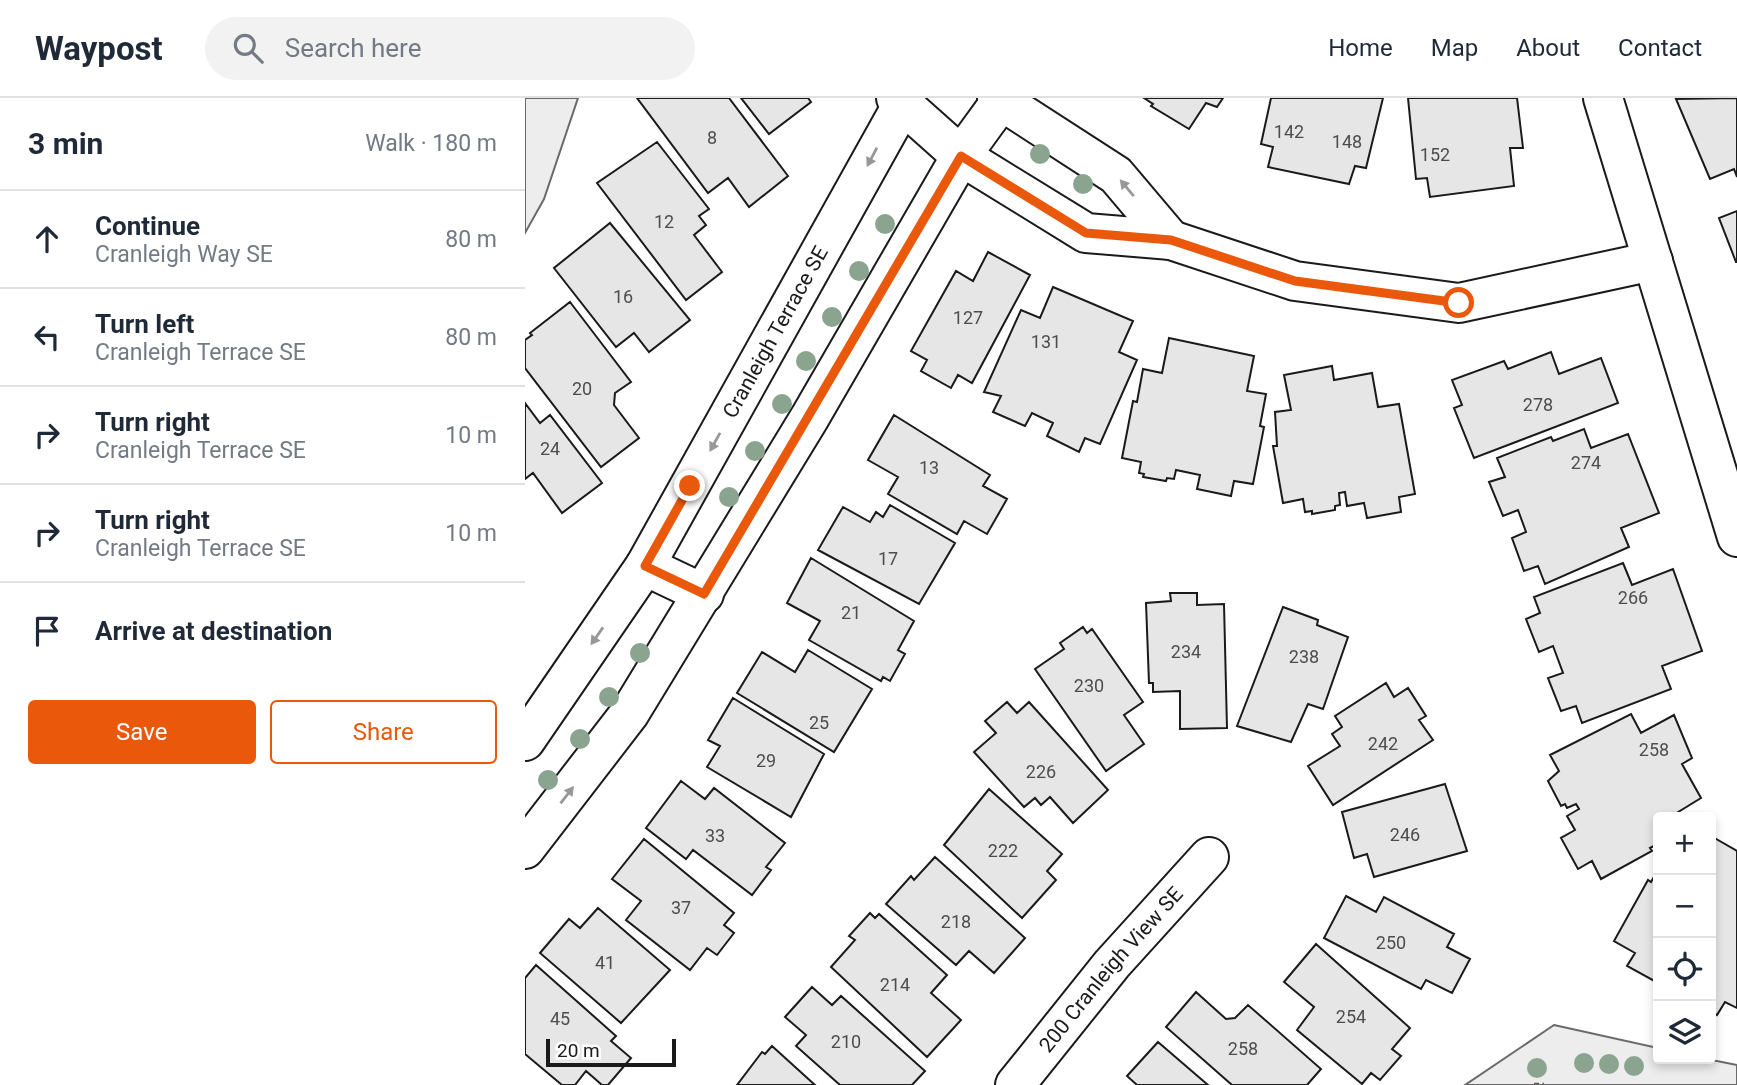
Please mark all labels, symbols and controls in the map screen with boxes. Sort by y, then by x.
search box [205,17,695,80]
text: Waypost [35,29,163,68]
icon: search [229,29,267,67]
text: Search here [285,33,421,63]
text: Home [1328,34,1393,62]
text: Map [1431,34,1478,62]
text: About [1516,34,1580,62]
text: Contact [1618,34,1702,62]
house number: 142 [1274,121,1304,142]
text: 3 min [28,126,103,161]
house number: 8 [707,127,717,148]
text: Walk · 180 m [365,130,497,157]
house number: 148 [1332,131,1362,152]
house number: 152 [1420,144,1450,165]
one-way arrow [866,147,878,167]
one-way arrow [1120,179,1135,196]
text: Continue [95,211,200,241]
house number: 12 [654,211,674,232]
icon: ahead [28,220,66,258]
text: 80 m [445,226,497,253]
text: Cranleigh Way SE [95,241,273,268]
street label: Cranleigh Terrace SE [718,242,833,422]
house number: 16 [613,286,633,307]
route start [1443,287,1474,318]
house number: 127 [953,307,983,328]
text: Turn left [95,309,194,339]
icon: left [28,318,66,356]
text: 80 m [445,324,497,351]
house number: 131 [1031,331,1061,352]
text: Cranleigh Terrace SE [95,339,306,366]
house number: 20 [572,378,592,399]
house number: 278 [1523,394,1553,415]
text: Turn right [95,407,210,437]
icon: right [28,416,66,454]
text: 10 m [445,422,497,449]
one-way arrow [709,432,721,452]
text: Cranleigh Terrace SE [95,437,306,464]
house number: 24 [540,438,560,459]
house number: 274 [1571,452,1601,473]
house number: 13 [919,457,939,478]
route end [674,470,705,501]
text: Turn right [95,505,210,535]
icon: right [28,514,66,552]
text: 10 m [445,520,497,547]
text: Cranleigh Terrace SE [95,535,306,562]
house number: 17 [878,548,898,569]
house number: 266 [1618,587,1648,608]
house number: 21 [841,602,861,623]
icon: arrive [28,612,66,650]
text: Arrive at destination [95,616,332,646]
one-way arrow [591,627,604,646]
house number: 234 [1171,641,1201,662]
house number: 238 [1289,646,1319,667]
house number: 230 [1074,675,1104,696]
button: Save [28,700,256,764]
button: Share [270,700,497,764]
house number: 25 [809,712,829,733]
house number: 242 [1368,733,1398,754]
house number: 258 [1639,739,1669,760]
house number: 29 [756,750,776,771]
house number: 226 [1026,761,1056,782]
one-way arrow [559,786,573,804]
map controls [1653,812,1716,1064]
button: + [1653,812,1716,875]
house number: 246 [1390,824,1420,845]
house number: 33 [705,825,725,846]
house number: 222 [988,840,1018,861]
button: − [1653,875,1716,938]
street label: 200 Cranleigh View SE [1034,882,1188,1057]
house number: 37 [671,897,691,918]
house number: 218 [941,911,971,932]
house number: 250 [1376,932,1406,953]
button: locate [1653,938,1716,1001]
house number: 41 [595,952,615,973]
house number: 214 [880,974,910,995]
button: layers [1653,1001,1716,1064]
house number: 254 [1336,1006,1366,1027]
house number: 45 [550,1008,570,1029]
house number: 210 [831,1031,861,1052]
scale bar [546,1036,675,1068]
house number: 258 [1228,1038,1258,1059]
text: 20 m [557,1039,600,1062]

